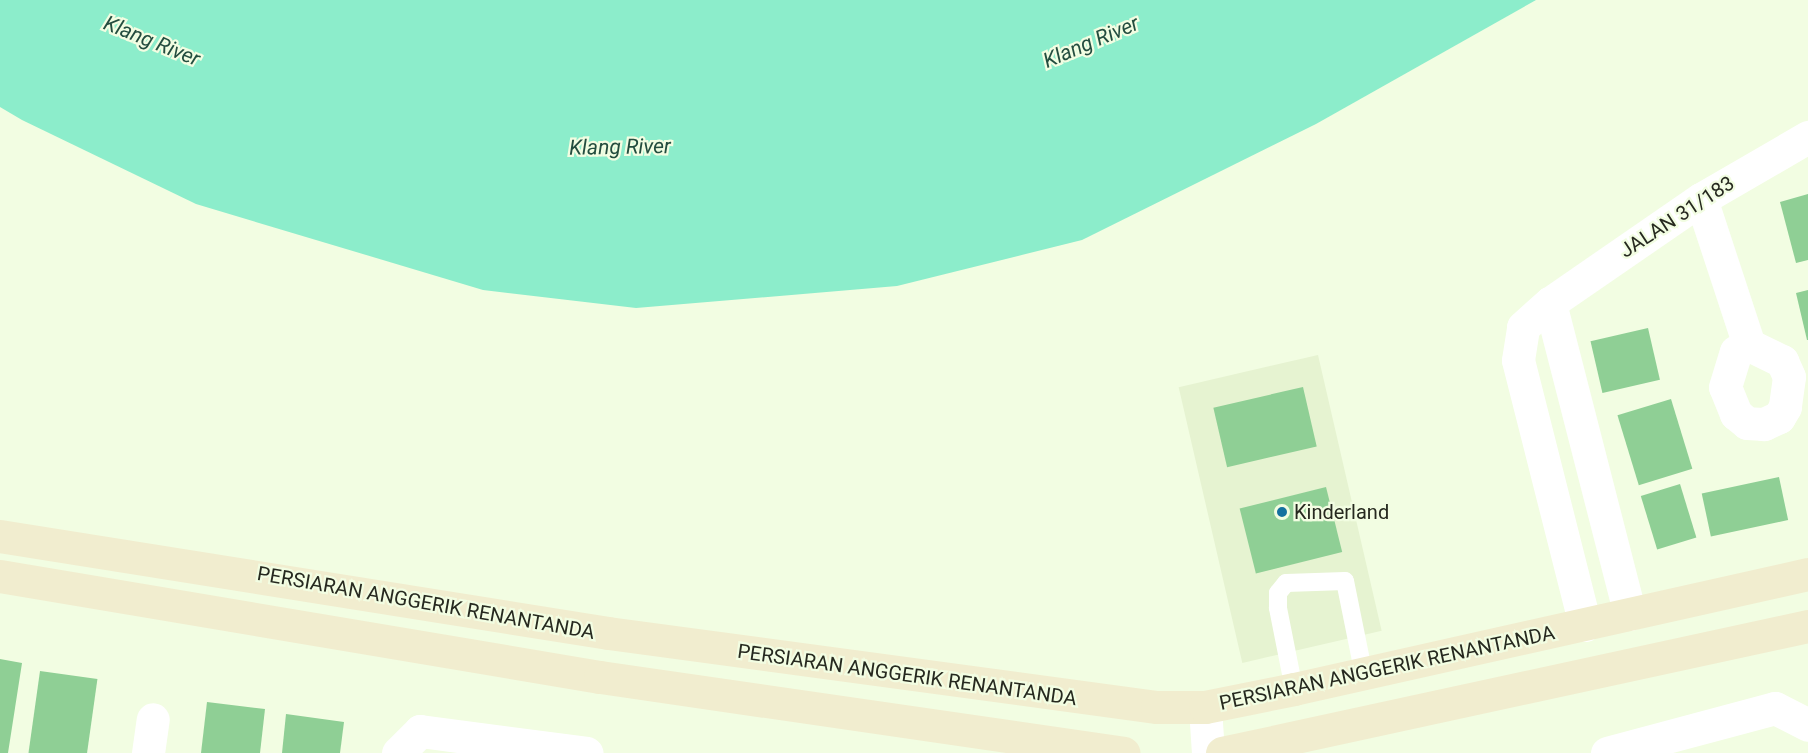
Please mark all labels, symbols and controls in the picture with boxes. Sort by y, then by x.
water label: Klang River [100,10,204,72]
water label: Klang River [1039,11,1143,73]
water label: Klang River [569,134,671,160]
street label: JALAN 31/183 [1615,171,1739,263]
place label: Kinderland [1294,500,1389,524]
marker: Kinderland [1275,505,1289,519]
street label: PERSIARAN ANGGERIK RENANTANDA [255,561,597,645]
street label: PERSIARAN ANGGERIK RENANTANDA [1217,621,1557,715]
street label: PERSIARAN ANGGERIK RENANTANDA [736,639,1078,711]

